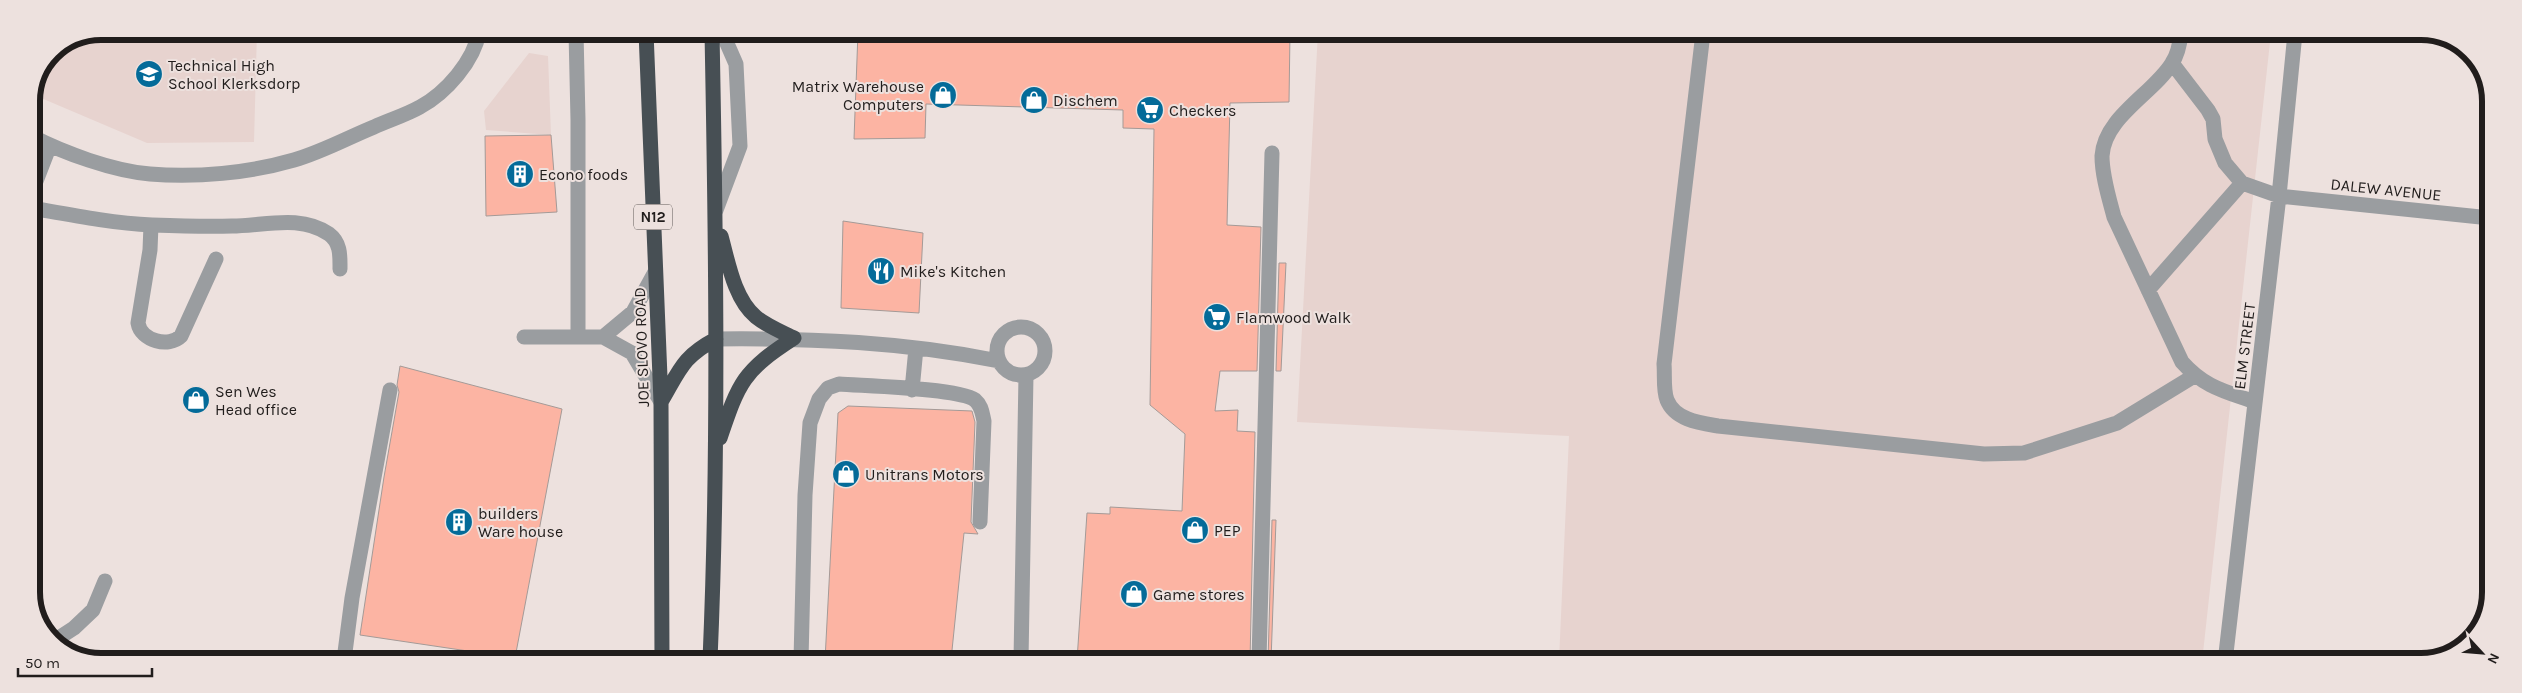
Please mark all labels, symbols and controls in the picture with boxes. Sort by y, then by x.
place label: Technical High School Klerksdorp [168,56,300,93]
school or university icon: Technical High School Klerksdorp [134,59,164,89]
place label: Matrix Warehouse Computers [792,77,924,114]
shop icon: Matrix Warehouse Computers [928,80,958,110]
shop icon: Dischem [1019,85,1049,115]
place label: Dischem [1053,91,1118,110]
supermarket icon: Checkers [1135,95,1165,125]
place label: Checkers [1169,101,1236,120]
building icon: Econo foods [505,159,535,189]
place label: Econo foods [539,165,628,184]
street label: DALEW AVENUE [2330,174,2442,205]
road number: N12 [634,204,672,230]
restaurant icon: Mike's Kitchen [866,256,896,286]
place label: Mike's Kitchen [900,262,1006,281]
street label: JOE SLOVO ROAD [630,287,653,407]
supermarket icon: Flamwood Walk [1202,302,1232,332]
street label: ELM STREET [2230,302,2259,391]
place label: Flamwood Walk [1236,308,1351,327]
place label: Sen Wes Head office [215,382,297,419]
shop icon: Sen Wes Head office [181,385,211,415]
shop icon: Unitrans Motors [831,459,861,489]
place label: Unitrans Motors [865,465,984,484]
place label: builders Ware house [478,504,563,541]
building icon: builders Ware house [444,507,474,537]
shop icon: PEP [1180,515,1210,545]
place label: PEP [1214,521,1241,540]
shop icon: Game stores [1119,579,1149,609]
place label: Game stores [1153,585,1245,604]
north arrow [2457,628,2507,678]
scale bar [18,646,151,678]
text: N [2483,650,2503,667]
text: 50 m [25,654,60,672]

